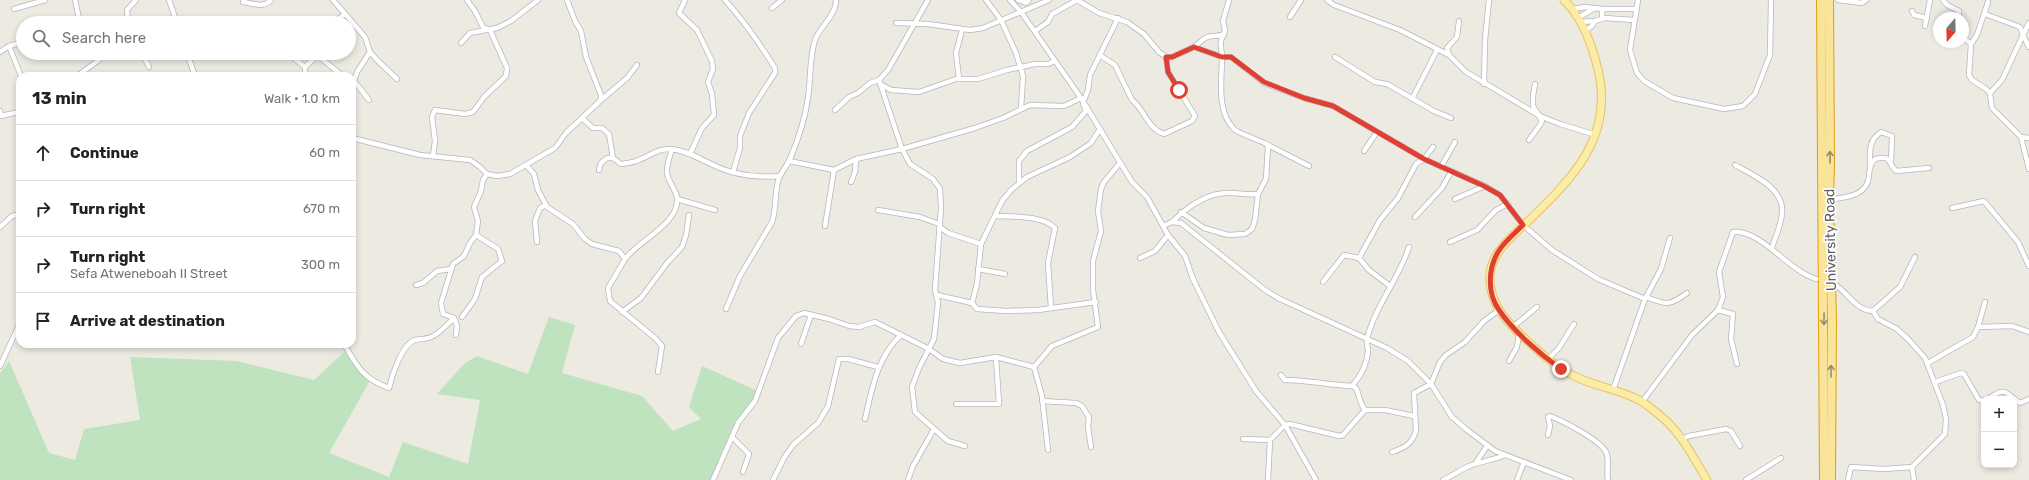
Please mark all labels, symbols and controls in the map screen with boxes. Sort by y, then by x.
north arrow [1933,12,1969,48]
search box [16,16,356,60]
icon: search [30,27,52,49]
text: Search here [62,29,146,47]
route start [1170,81,1188,99]
text: 13 min [32,88,87,108]
text: Walk · 1.0 km [264,91,340,106]
icon: ahead [32,142,54,164]
text: Continue [70,144,139,162]
text: 60 m [309,145,340,160]
one-way arrow [1826,151,1834,164]
street label: University Road [1821,189,1840,291]
icon: right [32,198,54,220]
text: Turn right [70,200,145,218]
text: 670 m [303,201,340,216]
text: Turn right [70,248,145,266]
icon: right [32,254,54,276]
text: 300 m [301,257,340,272]
text: Sefa Atweneboah II Street [70,266,228,281]
icon: arrive [32,310,54,332]
text: Arrive at destination [70,312,225,330]
one-way arrow [1820,312,1828,325]
route end [1552,360,1570,378]
one-way arrow [1828,365,1835,378]
map controls [1981,396,2017,468]
button: + [1981,396,2017,432]
button: − [1981,432,2017,468]

